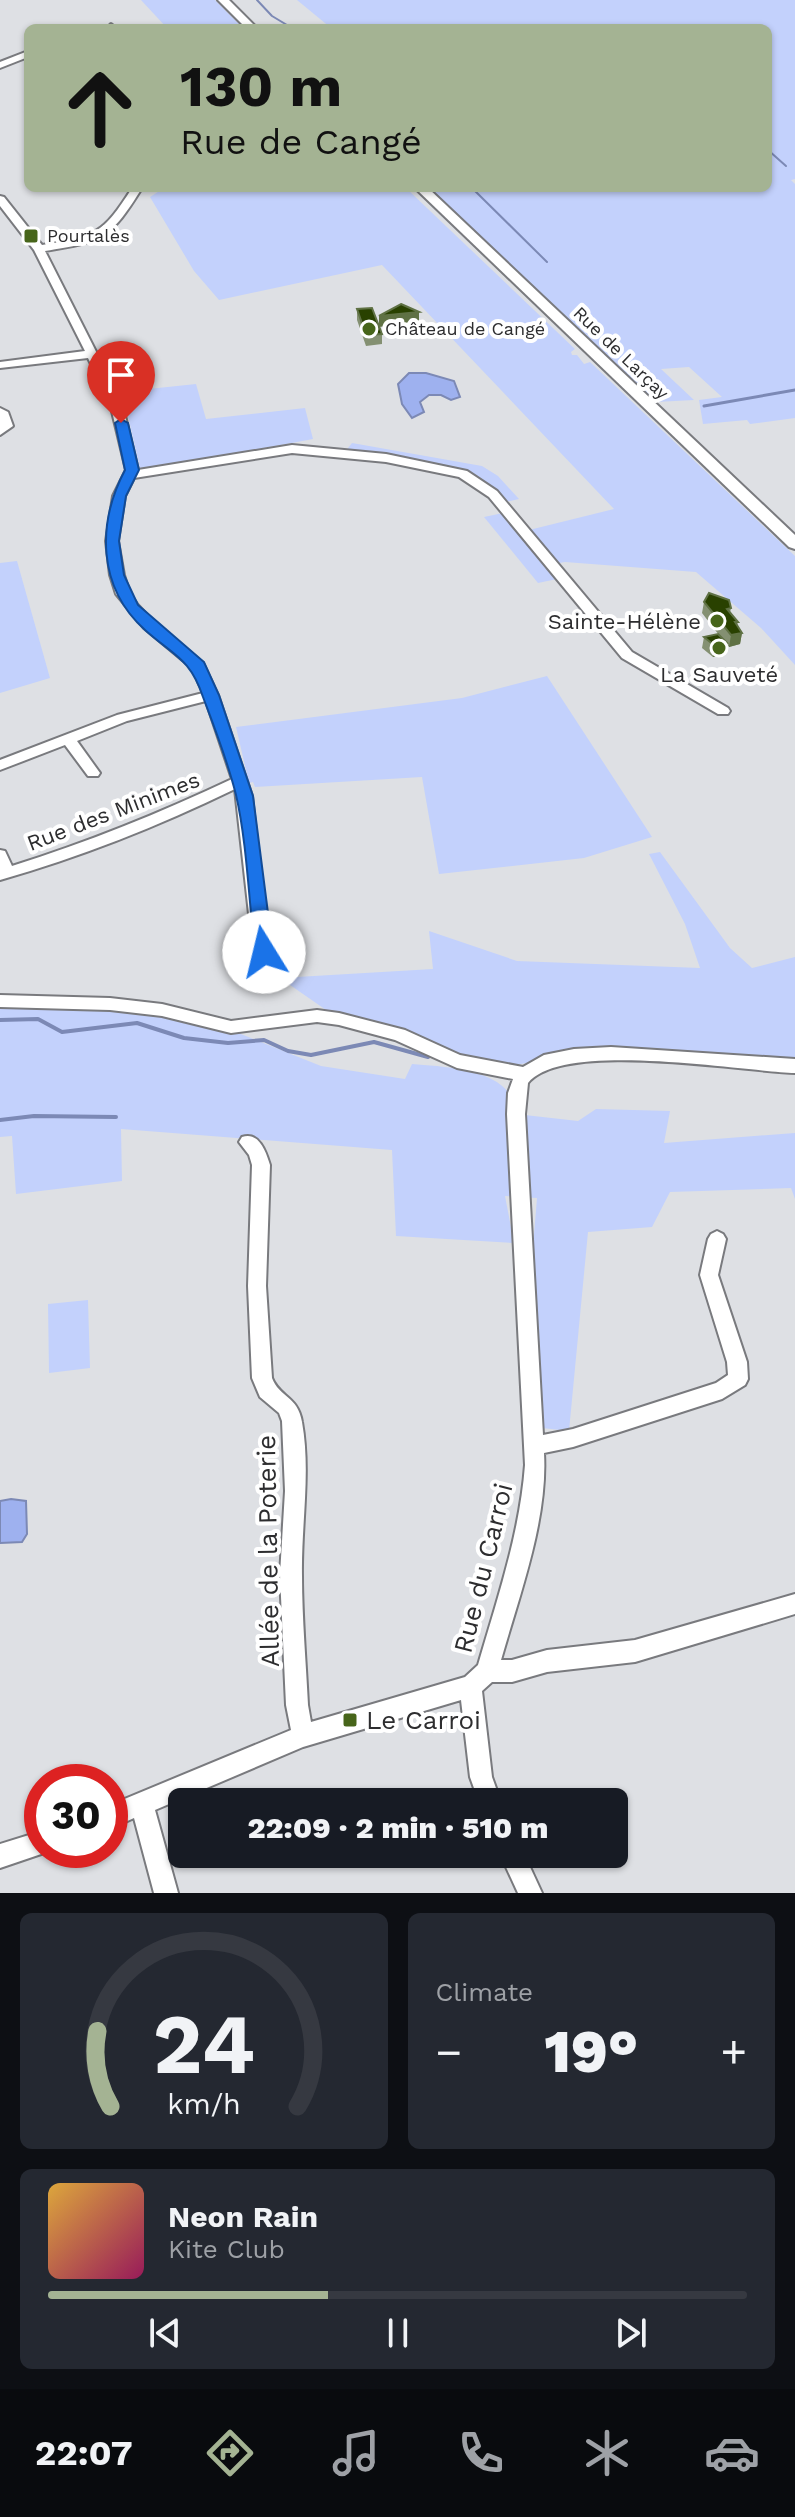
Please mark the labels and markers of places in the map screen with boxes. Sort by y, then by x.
place label: Pourtalès [47,225,130,246]
marker: Pourtalès [22,227,40,245]
place label: Château de Cangé [385,318,545,339]
marker: Château de Cangé [360,320,378,338]
pin [87,341,155,423]
place label: Sainte-Hélène [548,609,701,634]
marker: Sainte-Hélène [708,612,726,630]
marker: La Sauveté [710,639,728,657]
place label: La Sauveté [660,662,778,687]
place label: Le Carroi [366,1705,481,1735]
marker: Le Carroi [341,1711,359,1729]

